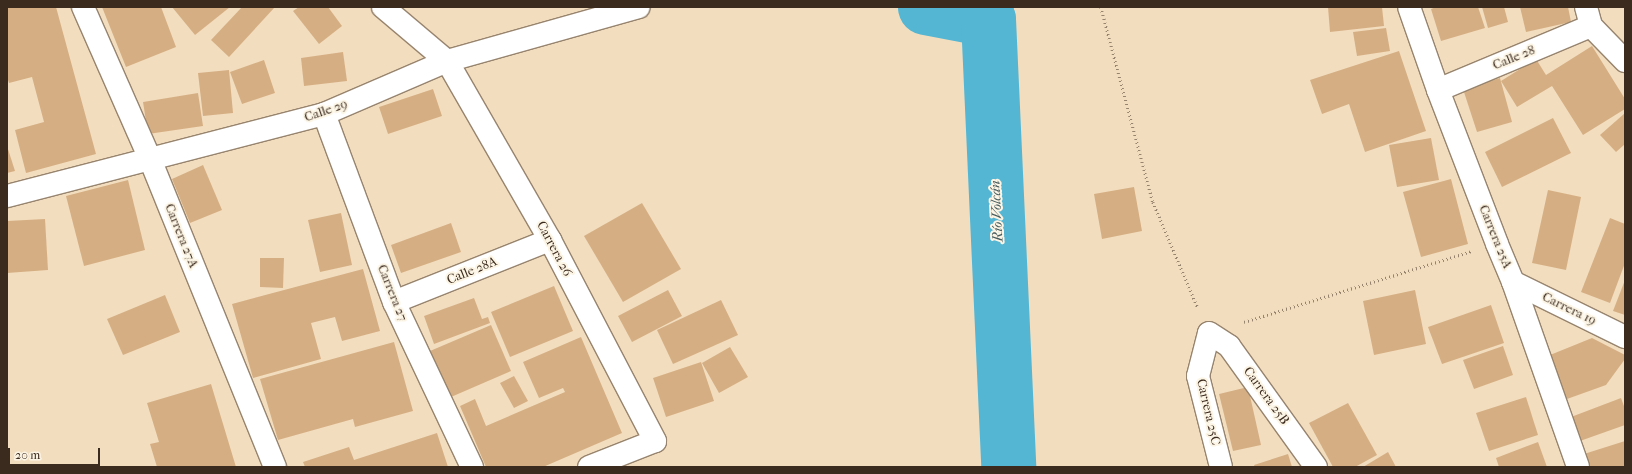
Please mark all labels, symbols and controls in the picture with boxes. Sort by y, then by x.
street label: Calle 28 [1491,42,1537,74]
street label: Calle 29 [302,96,350,126]
water label: Río Volcán [987,180,1007,242]
street label: Carrera 27A [161,202,201,270]
street label: Carrera 25A [1475,203,1515,271]
street label: Carrera 26 [533,219,575,279]
street label: Calle 28A [445,254,499,288]
street label: Carrera 27 [374,263,410,323]
street label: Carrera 19 [1540,289,1598,329]
street label: Carrera 25B [1240,364,1292,428]
street label: Carrera 25C [1193,377,1223,447]
scale bar [10,440,102,466]
text: 20 m [15,448,40,462]

